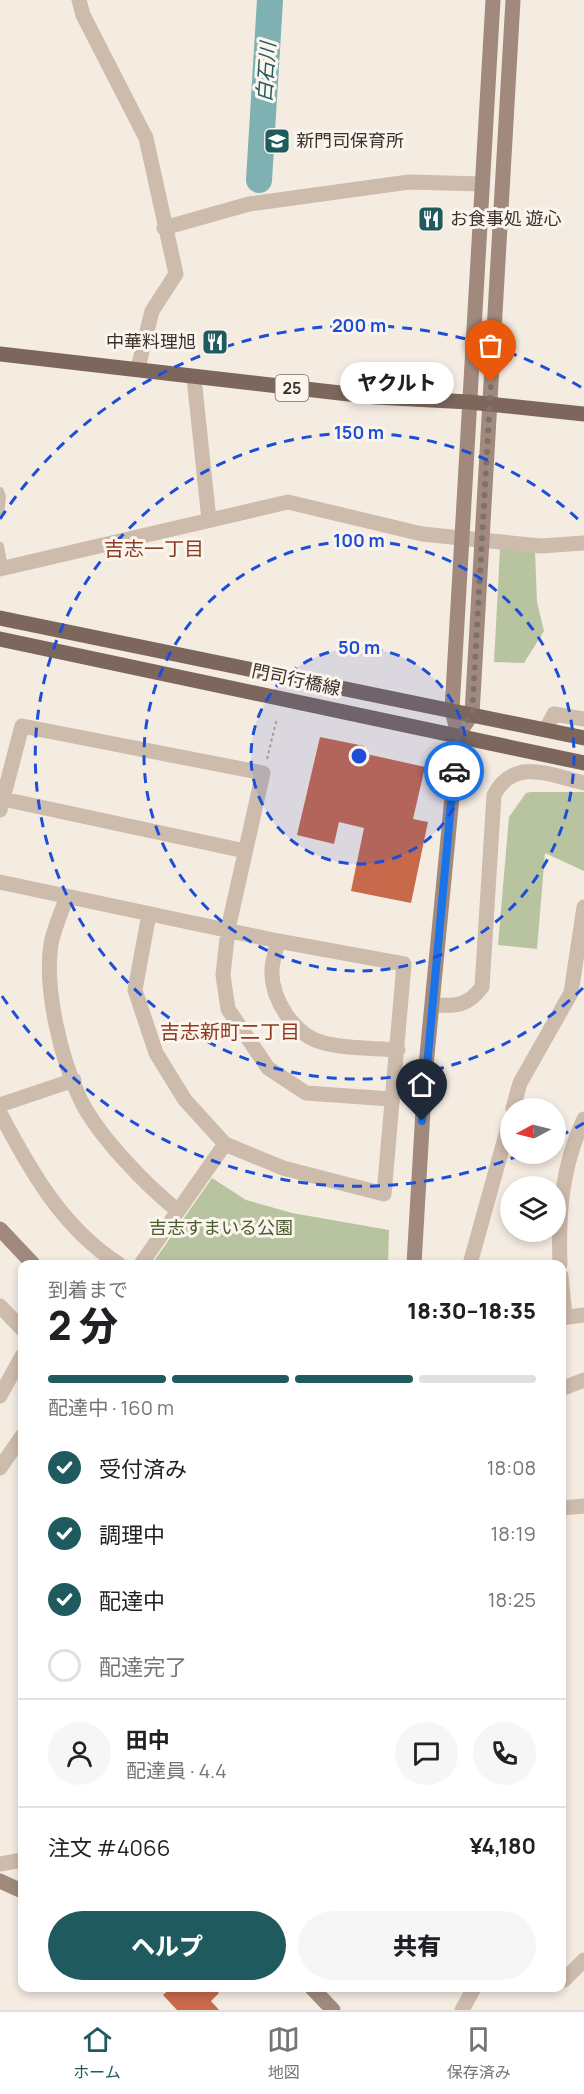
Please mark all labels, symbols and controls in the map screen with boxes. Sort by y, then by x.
water label: 白石川 [250,39,281,103]
school or university icon: 新門司保育所 [262,126,292,156]
place label: 新門司保育所 [296,128,404,152]
restaurant icon: お食事処 遊心 [416,204,446,234]
place label: お食事処 遊心 [450,206,562,230]
text: 200 m [332,313,386,337]
pin [465,320,516,382]
restaurant icon: 中華料理旭 [200,327,230,357]
place label: 中華料理旭 [106,329,196,353]
icon: bag [474,329,507,362]
callout: ヤクルト [341,361,455,403]
text: ヤクルト [357,369,437,396]
road number: 25 [276,375,308,401]
text: 150 m [334,420,384,444]
text: 100 m [333,528,385,552]
district label: 吉志一丁目 [104,535,204,562]
text: 50 m [338,635,380,659]
street label: 門司行橋線 [250,658,343,700]
courier [424,741,484,801]
centre of rings [349,746,369,766]
icon: car [438,755,471,788]
district label: 吉志新町二丁目 [160,1018,300,1045]
pin [396,1059,447,1121]
icon: home [405,1068,438,1101]
north arrow [500,1098,566,1164]
map controls [500,1098,566,1242]
button: layers [500,1176,566,1242]
park label: 吉志すまいる公園 [149,1215,293,1239]
text: 到着まで [48,1276,128,1303]
text: 18:30–18:35 [407,1296,536,1326]
text: 2 分 [48,1298,118,1352]
text: 配達中 · 160 m [48,1394,174,1421]
icon: check [48,1451,81,1484]
text: 受付済み [99,1454,187,1484]
text: 18:08 [487,1454,536,1481]
icon: check [48,1517,81,1550]
text: 調理中 [99,1520,165,1550]
text: 18:19 [490,1520,536,1547]
icon: check [48,1583,81,1616]
text: 配達中 [99,1586,165,1616]
text: 18:25 [488,1586,536,1613]
text: 配達完了 [99,1652,187,1682]
button: person [48,1722,111,1785]
button: chat [395,1722,458,1785]
button: phone [473,1722,536,1785]
text: 田中 [126,1725,170,1755]
text: 配達員 · 4.4 [126,1757,227,1784]
text: ¥4,180 [470,1831,536,1861]
text: 注文 #4066 [48,1833,170,1863]
button: ヘルプ [48,1911,286,1980]
button: 共有 [298,1911,536,1980]
tab: ホーム [73,2023,121,2083]
tab: 地図 [267,2023,300,2083]
tab: 保存済み [447,2023,511,2083]

